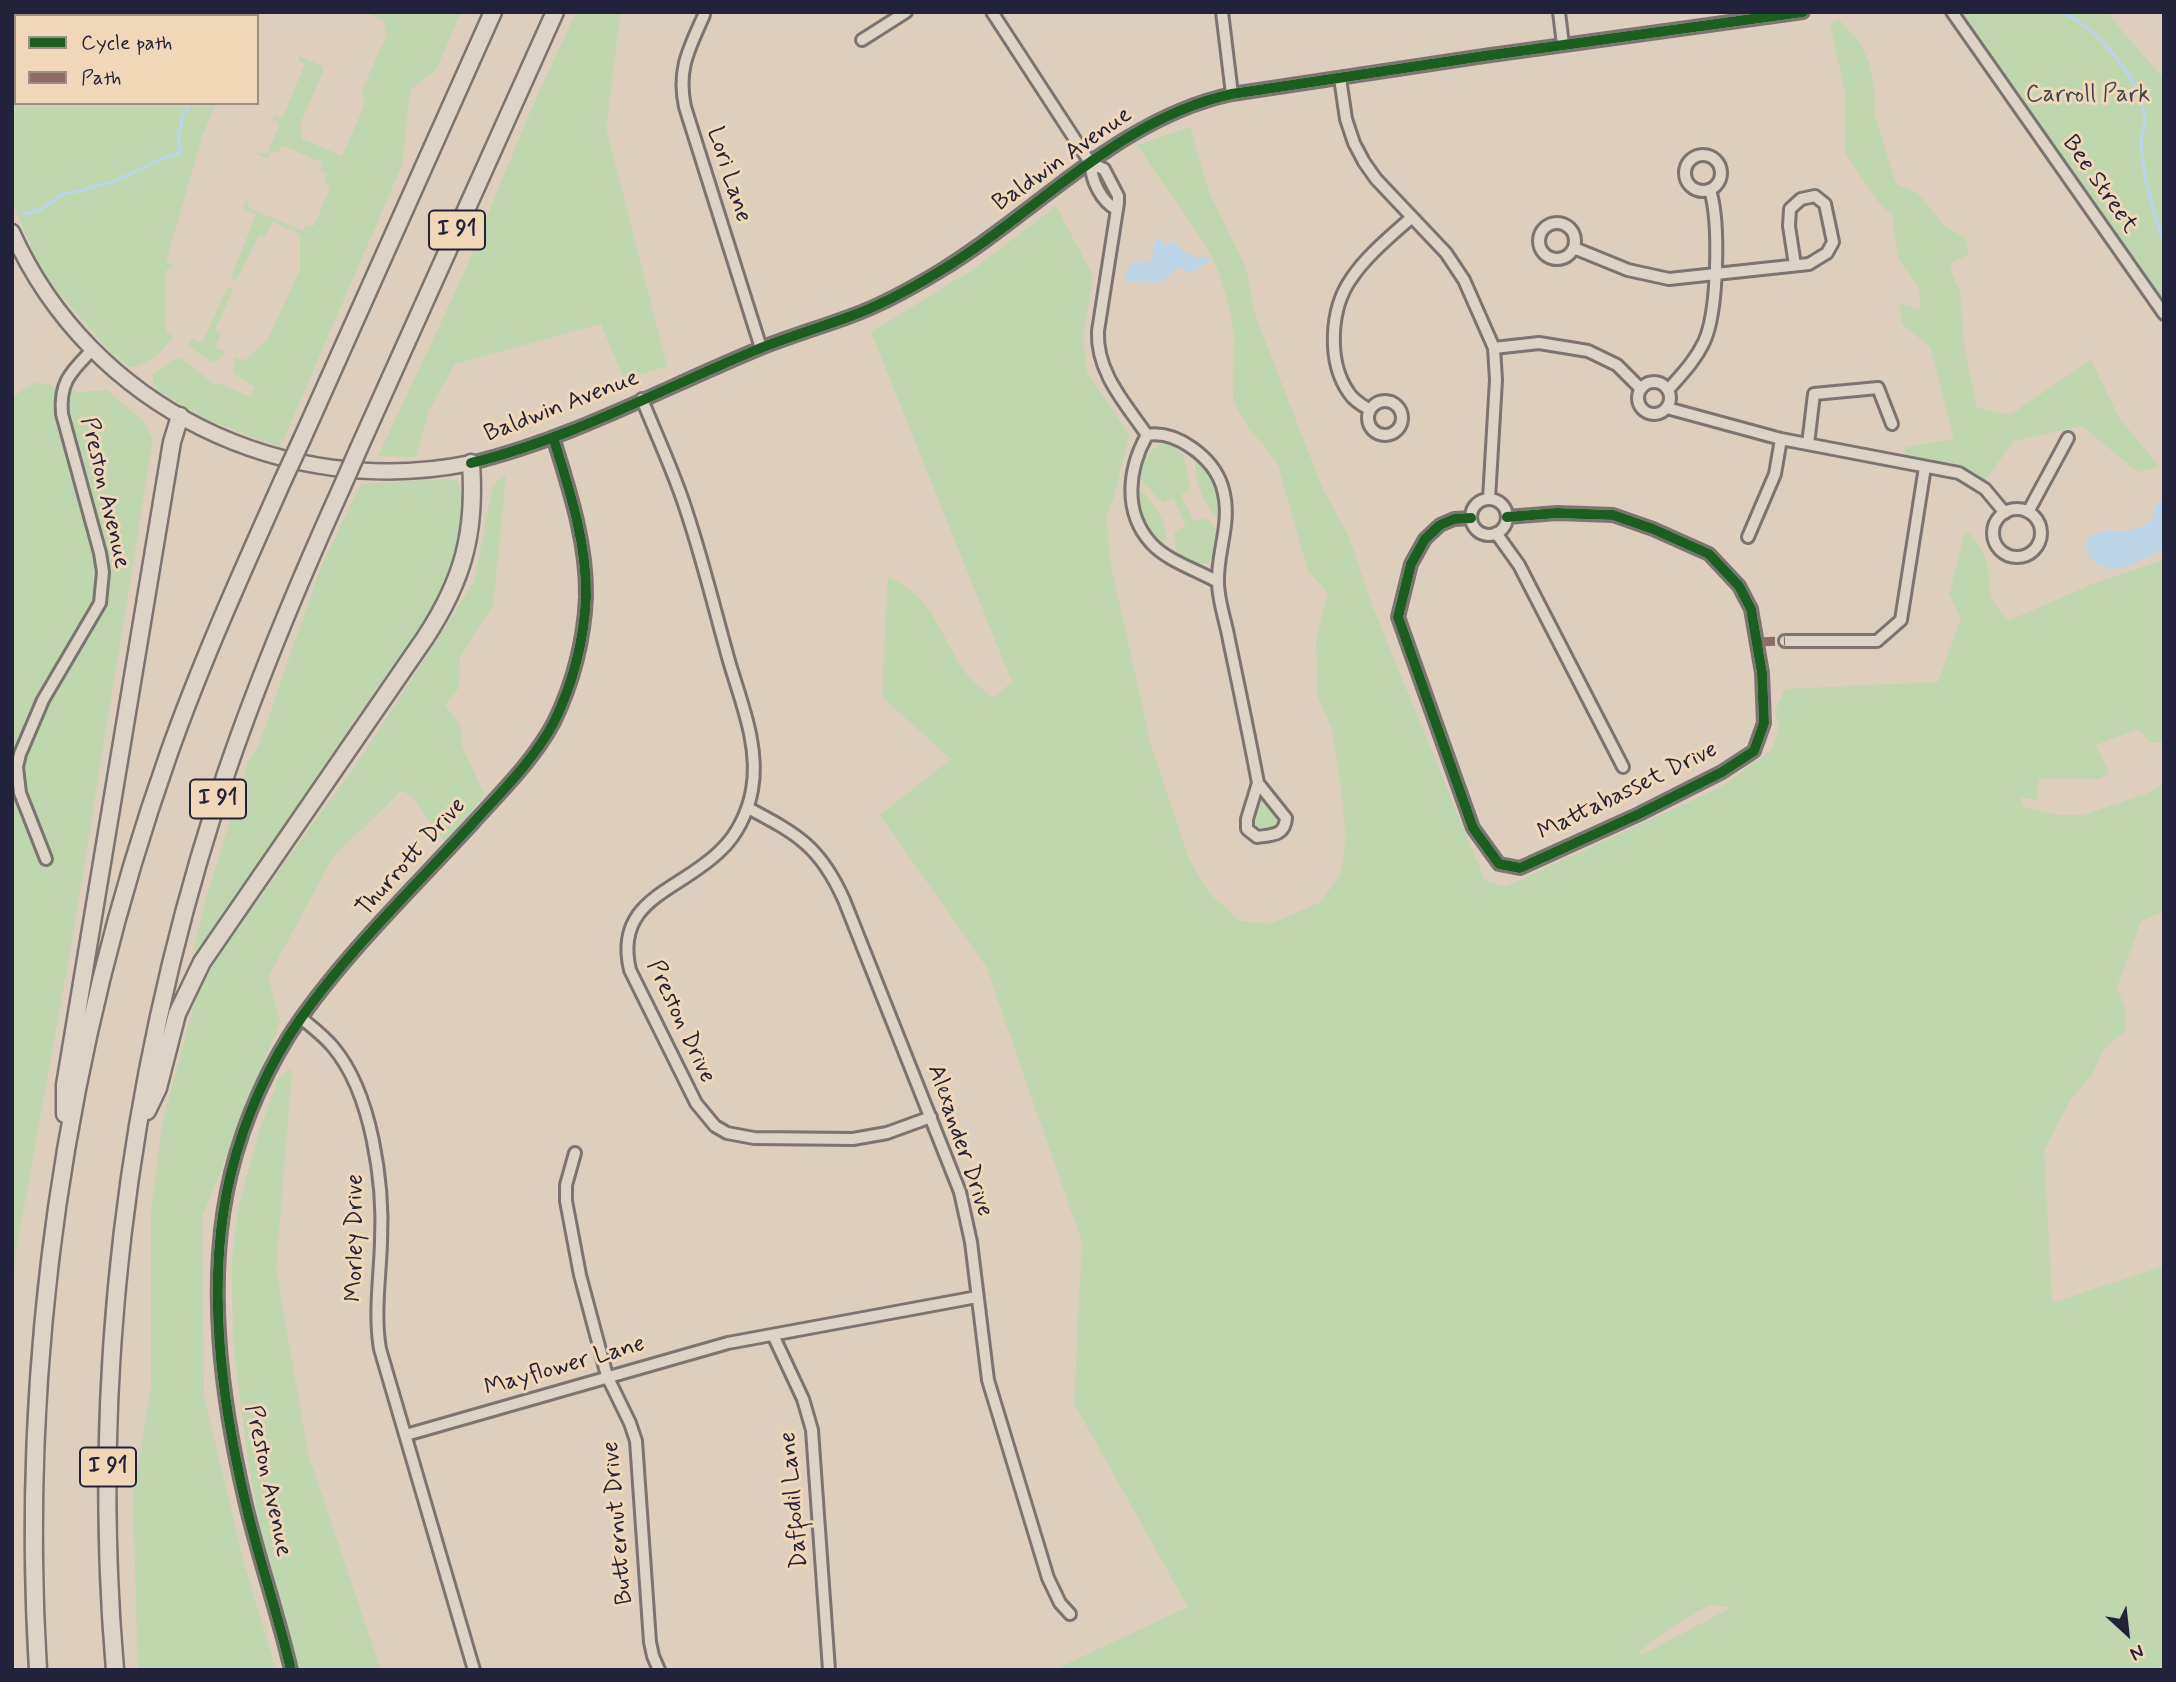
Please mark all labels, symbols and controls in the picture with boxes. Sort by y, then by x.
legend [14,14,259,105]
text: Cycle path [81,29,172,57]
text: Path [81,64,121,92]
park label: Carroll Park [2026,82,2150,110]
street label: Baldwin Avenue [988,101,1138,219]
street label: Lori Lane [699,124,757,226]
street label: Bee Street [2055,130,2143,240]
road number: I 91 [429,210,485,249]
street label: Baldwin Avenue [481,364,643,450]
street label: Preston Avenue [73,415,135,571]
street label: Mattabasset Drive [1533,736,1723,848]
road number: I 91 [190,779,246,818]
street label: Thurrott Drive [351,792,473,924]
street label: Preston Drive [639,956,721,1088]
street label: Alexander Drive [920,1061,998,1221]
street label: Morley Drive [342,1174,370,1302]
street label: Mayflower Lane [481,1330,649,1404]
street label: Preston Avenue [237,1402,297,1560]
street label: Daffodil Lane [775,1430,815,1570]
street label: Butternut Drive [598,1440,640,1606]
road number: I 91 [80,1448,136,1486]
north arrow [2092,1598,2162,1668]
text: N [2125,1638,2148,1666]

